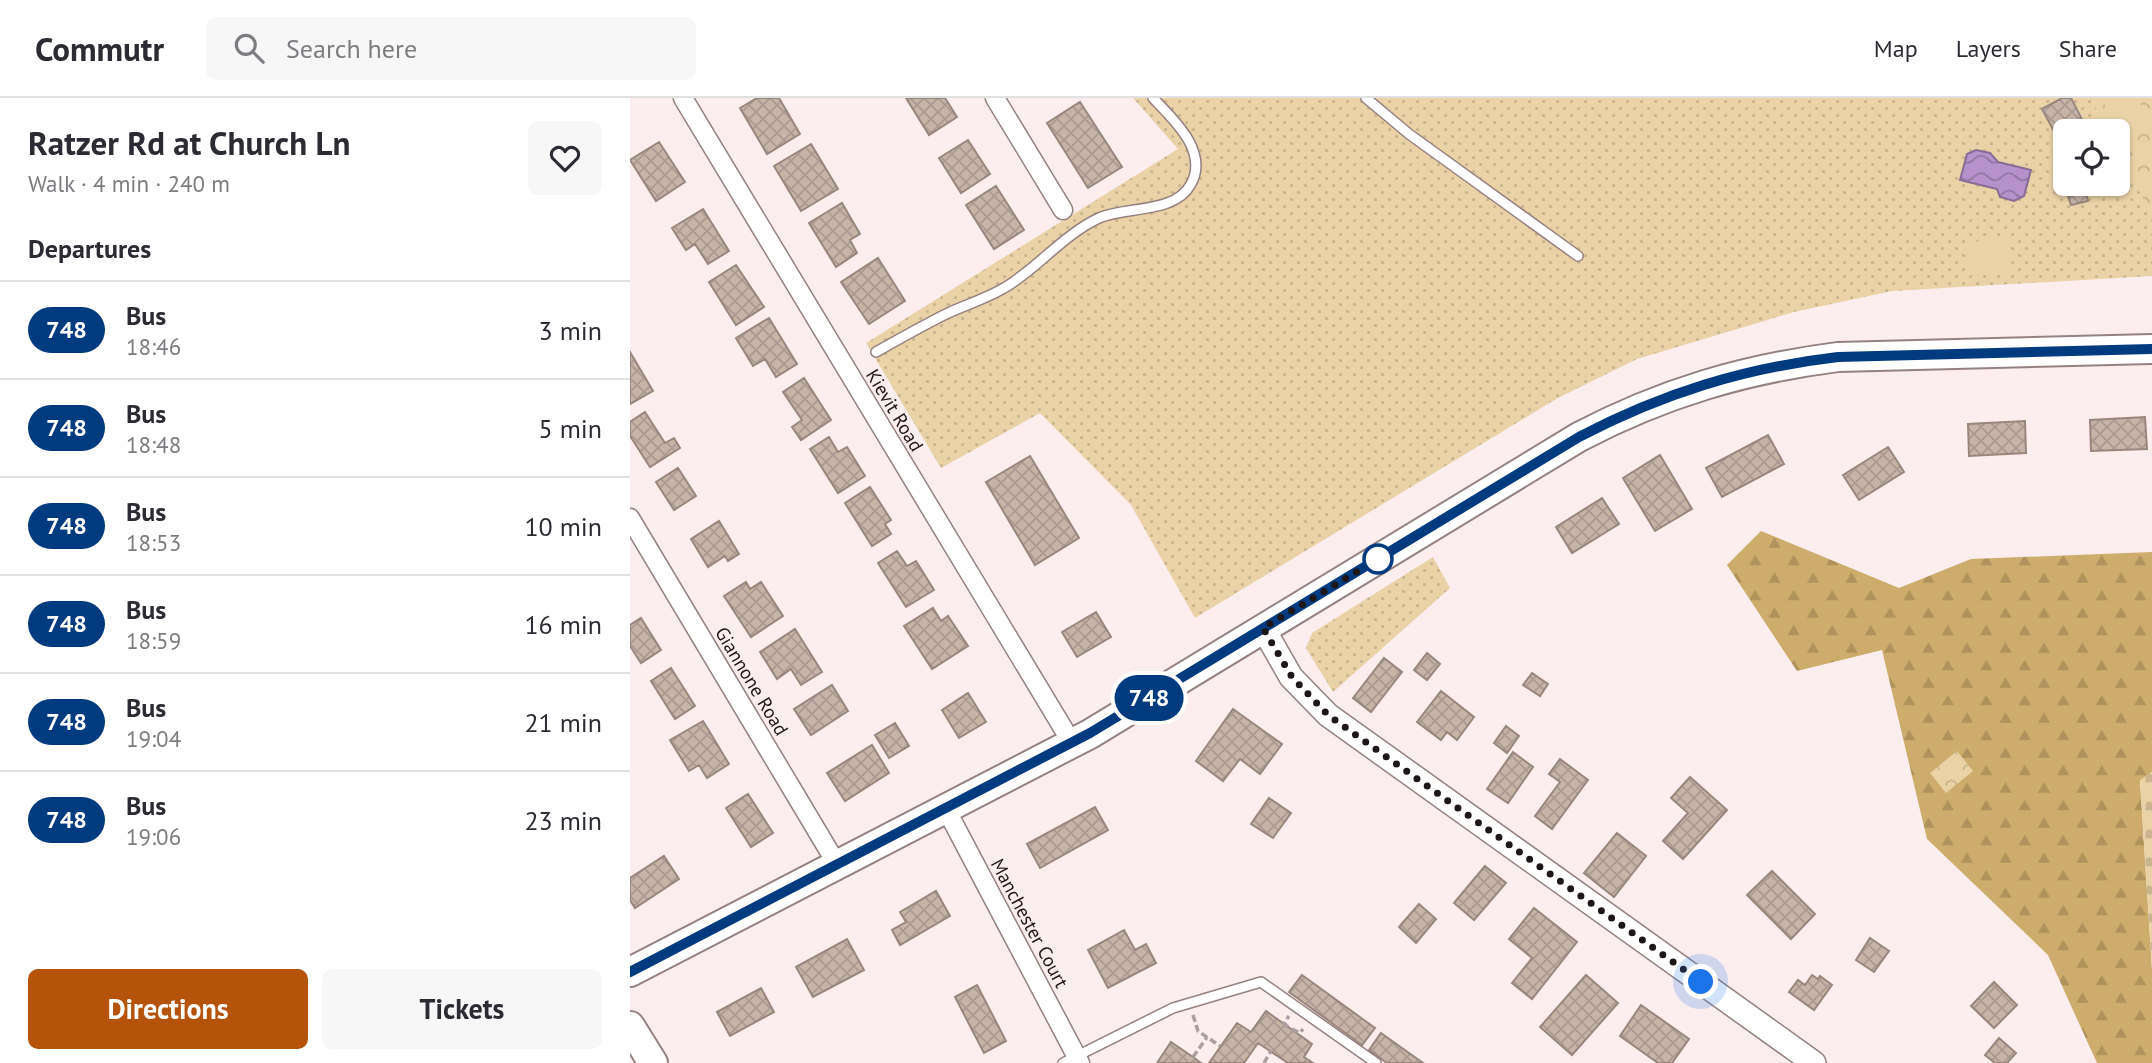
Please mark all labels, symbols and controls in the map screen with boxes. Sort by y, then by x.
search box [206,17,696,80]
text: Commutr [35,27,164,70]
icon: search [230,29,268,67]
text: Search here [286,32,417,65]
text: Map [1874,33,1918,64]
text: Layers [1956,33,2021,64]
text: Share [2059,33,2117,64]
map controls [2053,119,2130,196]
button: locate [2053,119,2130,196]
text: Ratzer Rd at Church Ln [28,121,350,164]
button: heart [528,121,602,195]
text: Walk · 4 min · 240 m [28,169,230,198]
text: Departures [28,232,151,265]
text: Bus [126,299,166,332]
text: 748 [46,314,87,345]
text: 3 min [539,314,602,347]
text: 18:46 [126,332,181,361]
street label: Kievit Road [861,364,929,456]
text: Bus [126,397,166,430]
text: 748 [46,412,87,443]
text: 5 min [539,412,602,445]
text: 18:48 [126,430,181,459]
text: Bus [126,495,166,528]
text: 748 [46,510,87,541]
text: 10 min [524,510,602,543]
text: 18:53 [126,528,181,557]
unlabelled marker [1363,544,1393,574]
text: Bus [126,593,166,626]
text: 748 [46,608,87,639]
text: 16 min [524,608,602,641]
street label: Giannone Road [710,622,794,740]
text: 18:59 [126,626,181,655]
line badge: 748 [1109,675,1189,721]
text: 748 [1129,682,1169,713]
text: Bus [126,691,166,724]
text: 748 [46,706,87,737]
text: 21 min [524,706,602,739]
text: 19:04 [126,724,181,753]
text: Bus [126,789,166,822]
text: 748 [46,804,87,835]
text: 23 min [524,804,602,837]
text: 19:06 [126,822,181,851]
street label: Manchester Court [986,854,1074,992]
your location [1683,964,1718,999]
button: Directions [28,969,308,1049]
button: Tickets [322,969,602,1049]

